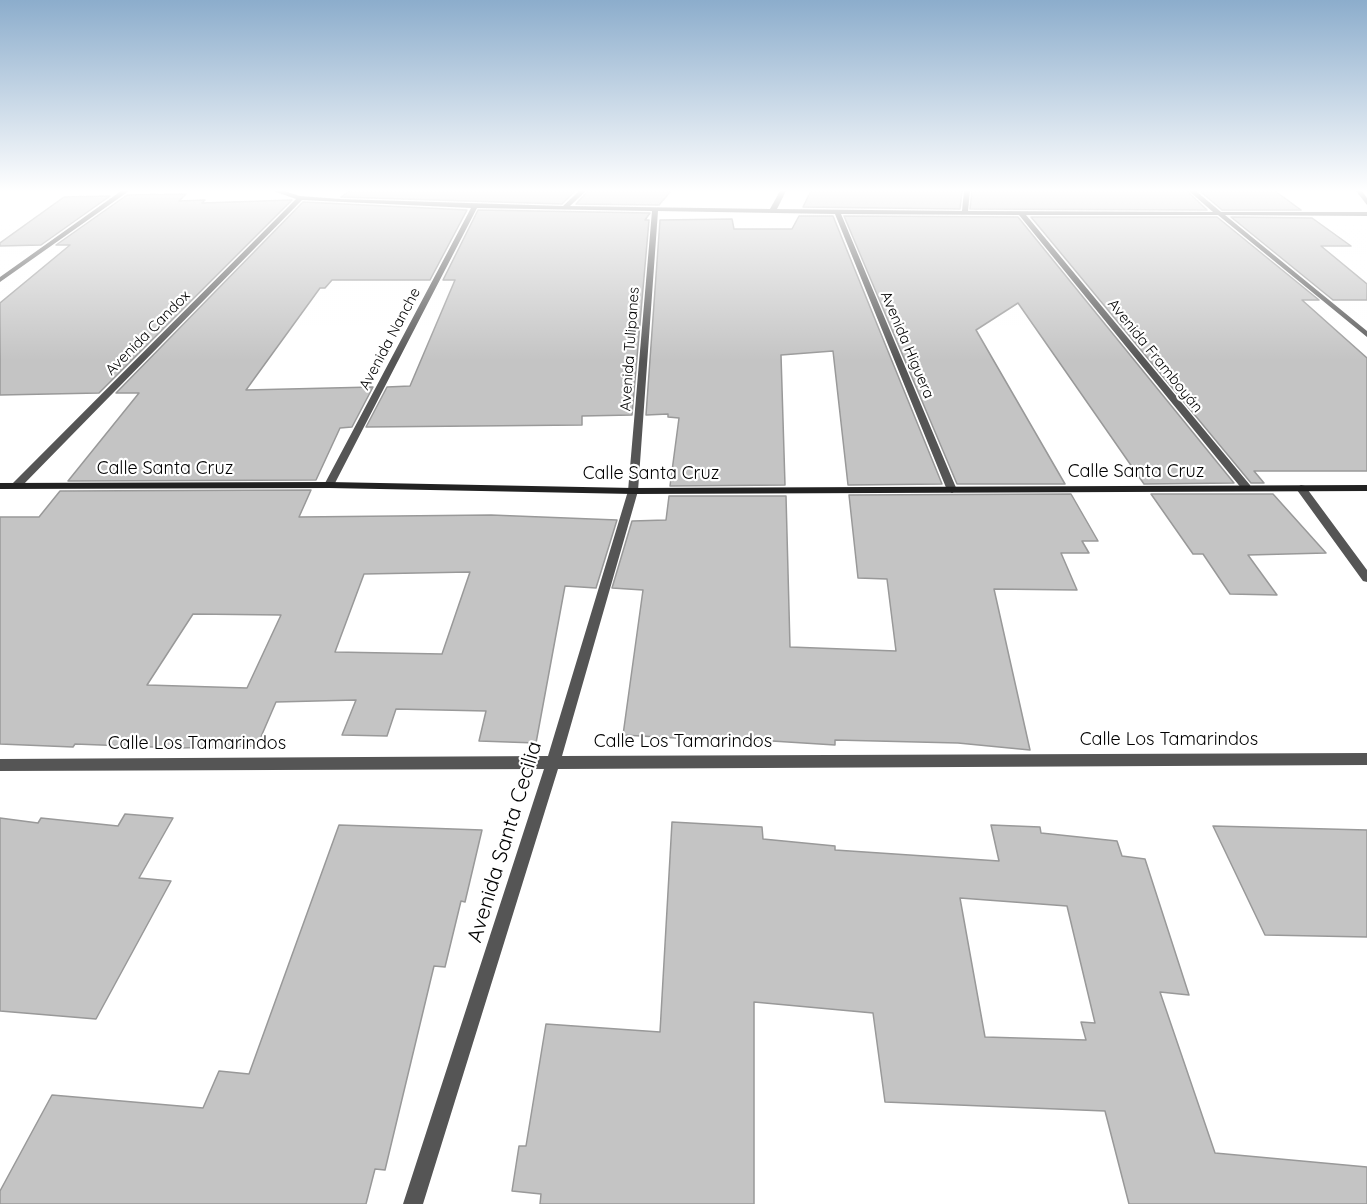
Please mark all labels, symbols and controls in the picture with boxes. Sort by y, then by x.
street label: Avenida Nanche [355,285,425,393]
street label: Avenida Tulipanes [617,286,643,412]
street label: Avenida Candox [102,287,194,379]
street label: Avenida Higuera [876,289,938,401]
street label: Avenida Framboyán [1104,296,1206,416]
street label: Calle Santa Cruz [97,458,233,480]
street label: Calle Santa Cruz [1068,461,1204,483]
street label: Calle Santa Cruz [583,463,719,485]
street label: Calle Los Tamarindos [1080,729,1258,751]
street label: Calle Los Tamarindos [594,731,772,753]
street label: Calle Los Tamarindos [108,733,286,755]
street label: Avenida Santa Cecilia [462,738,548,946]

